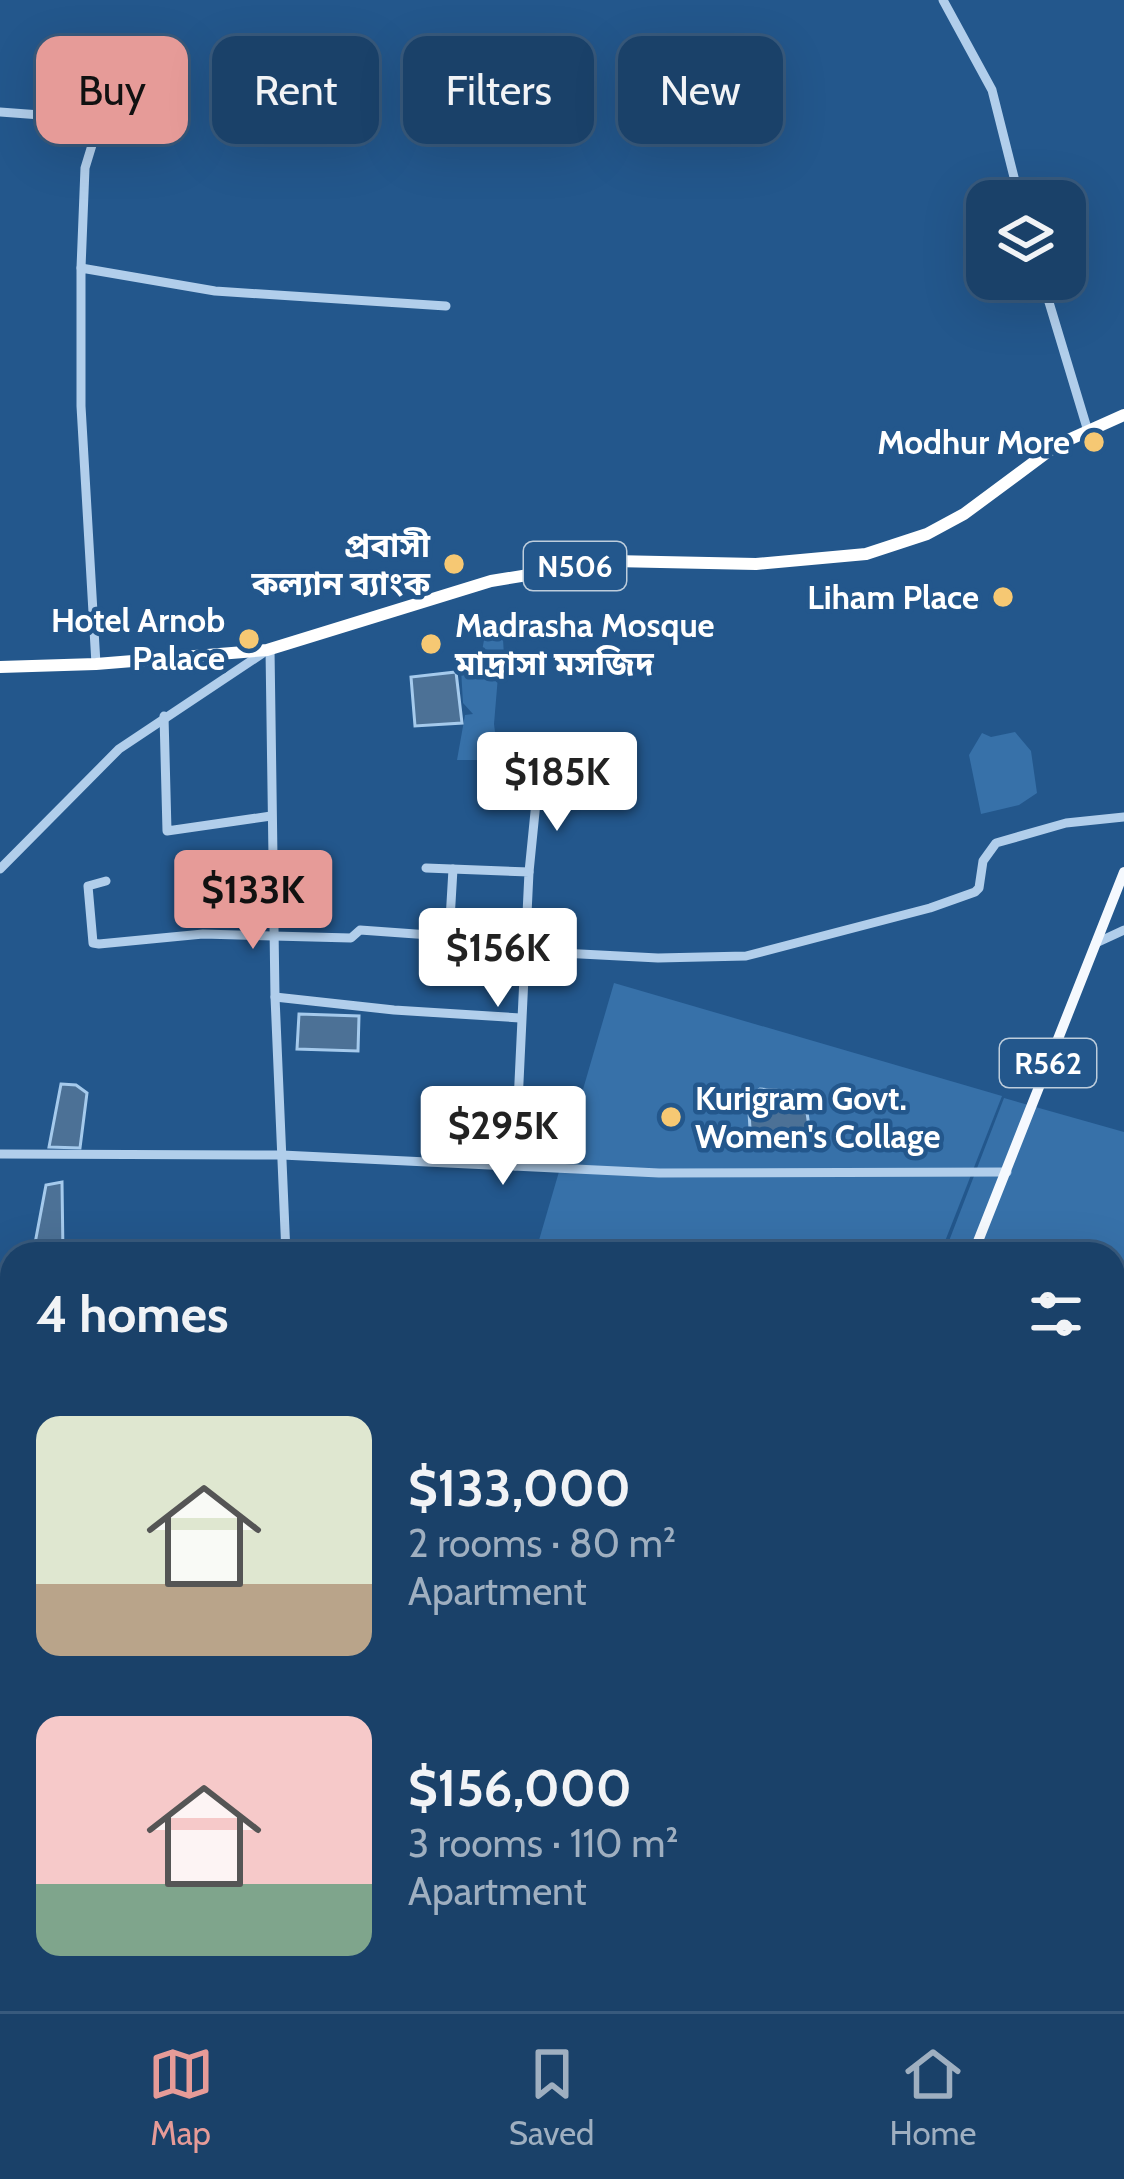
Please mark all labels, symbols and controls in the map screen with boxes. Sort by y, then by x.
chip: Buy [36,36,188,144]
chip: Rent [212,36,379,144]
chip: Filters [403,36,594,144]
chip: New [618,36,783,144]
map controls [966,180,1086,300]
button: layers [966,180,1086,300]
place label: Modhur More [877,422,1070,462]
marker: Modhur More [1081,429,1107,455]
place label: প্রবাসী কল্যান ব্যাংক [251,525,431,603]
road number: N506 [524,542,626,590]
marker: প্রবাসী কল্যান ব্যাংক [441,551,467,577]
place label: Liham Place [807,577,979,617]
marker: Liham Place [990,584,1016,610]
place label: Hotel Arnob Palace [51,600,225,678]
place label: Madrasha Mosque মাদ্রাসা মসজিদ [454,605,715,683]
marker: Hotel Arnob Palace [236,626,262,652]
marker: Madrasha Mosque মাদ্রাসা মসজিদ [418,631,444,657]
pin: $185K [473,732,641,834]
text: $185K [504,747,610,795]
pin: $133K [169,850,337,952]
text: $133K [201,865,305,913]
pin: $156K [414,908,582,1010]
text: $156K [446,923,550,971]
road number: R562 [1000,1039,1096,1087]
place label: Kurigram Govt. Women's Collage [695,1078,940,1156]
pin: $295K [419,1086,587,1188]
text: $295K [448,1101,558,1149]
marker: Kurigram Govt. Women's Collage [658,1104,684,1130]
icon: filters [1023,1281,1089,1347]
text: 4 homes [36,1283,228,1345]
text: $133,000 [408,1457,631,1519]
icon: home [132,1464,276,1608]
text: 2 rooms · 80 m² [408,1519,676,1567]
text: Apartment [408,1567,587,1615]
text: $156,000 [408,1757,632,1819]
icon: home [132,1764,276,1908]
text: 3 rooms · 110 m² [408,1819,678,1867]
text: Apartment [408,1867,587,1915]
tab: Map [148,2041,214,2153]
tab: Saved [509,2041,594,2153]
tab: Home [890,2041,976,2153]

